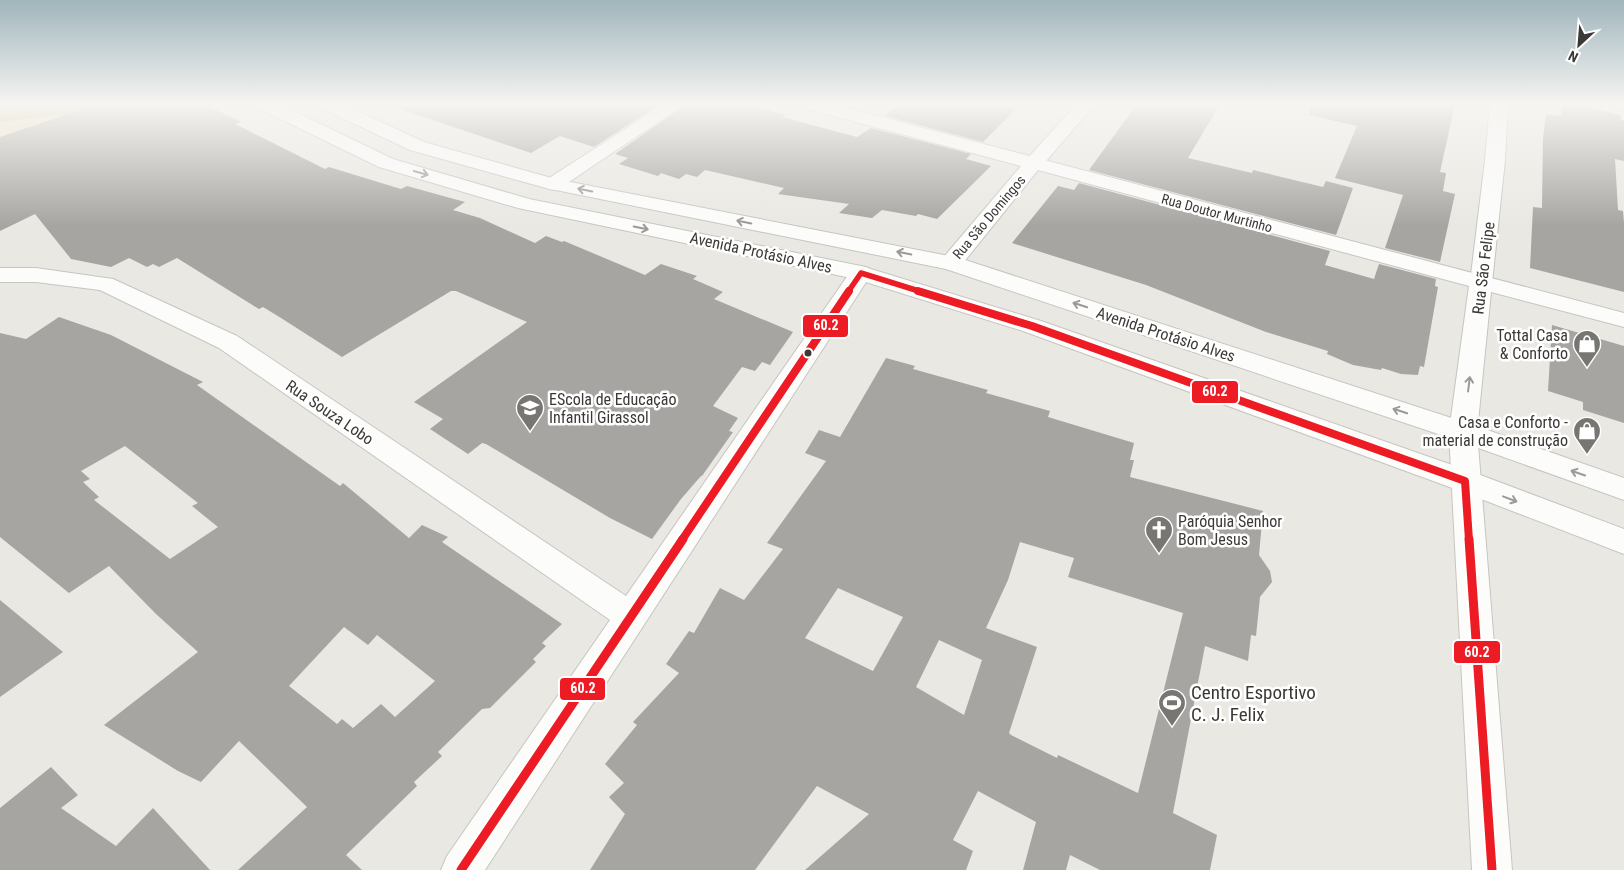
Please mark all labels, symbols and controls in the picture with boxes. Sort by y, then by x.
north arrow [1554,20,1604,70]
text: N [1566,48,1581,66]
one-way arrow [412,169,428,179]
street label: Rua São Domingos [949,172,1029,262]
one-way arrow [577,185,593,195]
street label: Rua Doutor Murtinho [1160,190,1274,236]
one-way arrow [737,216,753,226]
street label: Rua São Felipe [1468,221,1499,315]
one-way arrow [633,223,649,233]
street label: Avenida Protásio Alves [688,228,834,277]
one-way arrow [896,248,912,258]
one-way arrow [1072,300,1088,309]
street label: Avenida Protásio Alves [1094,303,1238,366]
line badge: 60.2 [802,314,849,338]
text: 60.2 [813,317,839,333]
place label: Tottal Casa & Conforto [1496,326,1568,363]
shop icon: Tottal Casa & Conforto [1572,329,1602,368]
unlabelled marker [803,348,813,358]
street label: Rua Souza Lobo [282,376,377,449]
one-way arrow [1464,376,1474,392]
line badge: 60.2 [1191,380,1239,404]
text: 60.2 [1202,383,1228,399]
place label: EScola de Educação Infantil Girassol [549,390,676,427]
school or university icon: EScola de Educação Infantil Girassol [515,393,545,432]
one-way arrow [1393,406,1408,415]
place label: Casa e Conforto - material de construção [1422,413,1568,450]
shop icon: Casa e Conforto - material de construção [1572,416,1602,455]
one-way arrow [1570,467,1586,477]
one-way arrow [1502,495,1517,504]
place label: Paróquia Senhor Bom Jesus [1178,512,1282,549]
church icon: Paróquia Senhor Bom Jesus [1144,515,1174,554]
line badge: 60.2 [1453,640,1501,664]
text: 60.2 [1464,644,1490,660]
line badge: 60.2 [559,677,606,701]
text: 60.2 [570,680,596,696]
place label: Centro Esportivo C. J. Felix [1191,681,1316,726]
sports icon: Centro Esportivo C. J. Felix [1157,688,1187,727]

